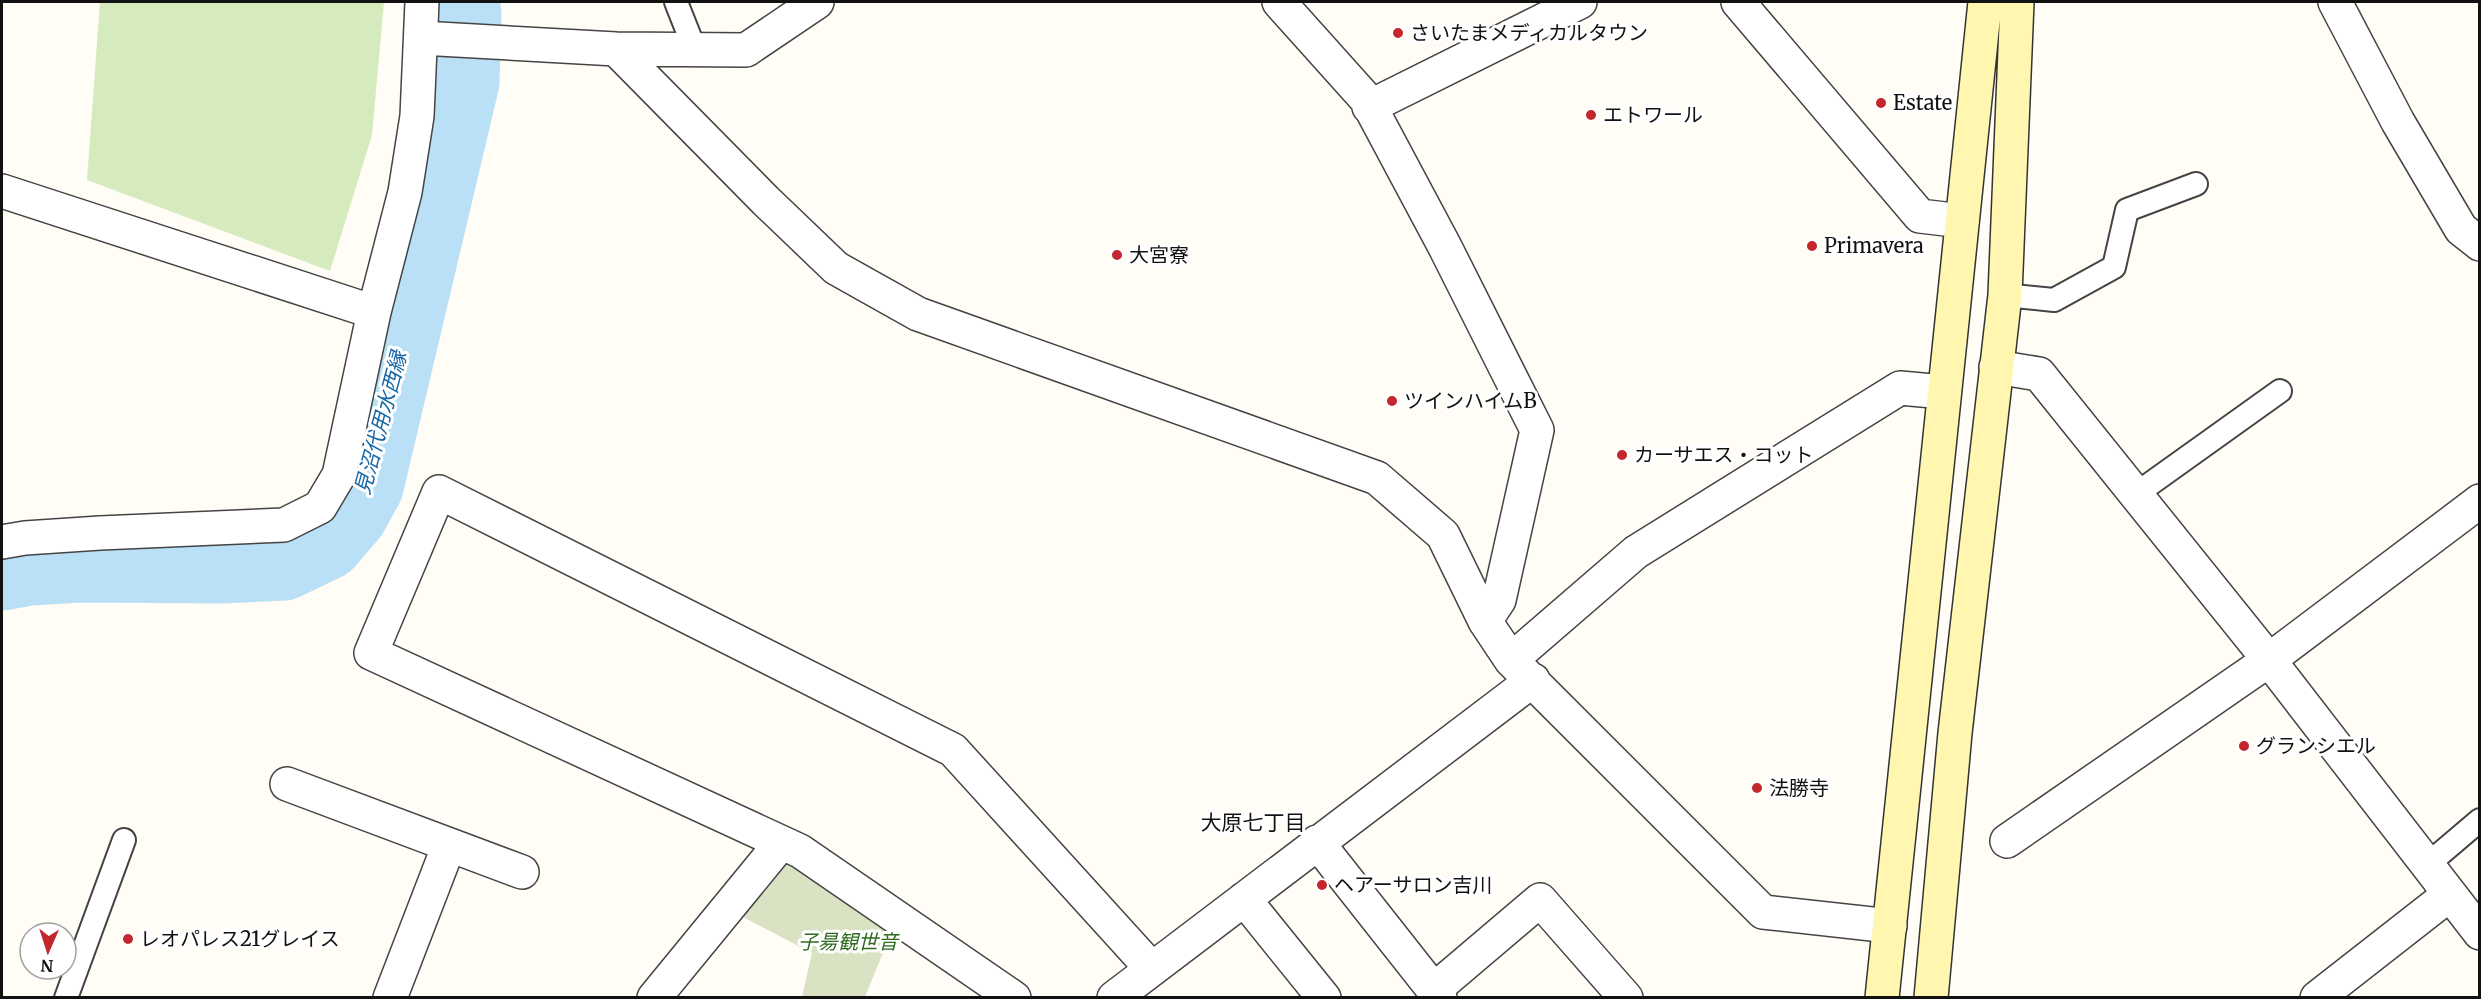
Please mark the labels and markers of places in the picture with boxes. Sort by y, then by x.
place label: さいたまメディカルタウン [1410,20,1648,45]
marker: さいたまメディカルタウン [1391,26,1405,40]
place label: Estate [1893,90,1952,115]
marker: Estate [1874,96,1888,110]
place label: エトワール [1603,102,1703,127]
marker: エトワール [1584,108,1598,122]
place label: Primavera [1824,233,1924,258]
marker: Primavera [1805,239,1819,253]
place label: 大宮寮 [1129,242,1189,267]
marker: 大宮寮 [1110,248,1124,262]
place label: ツインハイムB [1404,388,1537,413]
marker: ツインハイムB [1385,394,1399,408]
place label: カーサエス・コット [1634,442,1814,467]
marker: カーサエス・コット [1615,448,1629,462]
place label: グランシエル [2256,733,2376,758]
marker: グランシエル [2237,739,2251,753]
place label: 法勝寺 [1769,775,1829,800]
marker: 法勝寺 [1750,781,1764,795]
place label: ヘアーサロン吉川 [1334,872,1492,897]
marker: ヘアーサロン吉川 [1315,878,1329,892]
place label: レオパレス21グレイス [140,926,340,951]
marker: レオパレス21グレイス [121,932,135,946]

